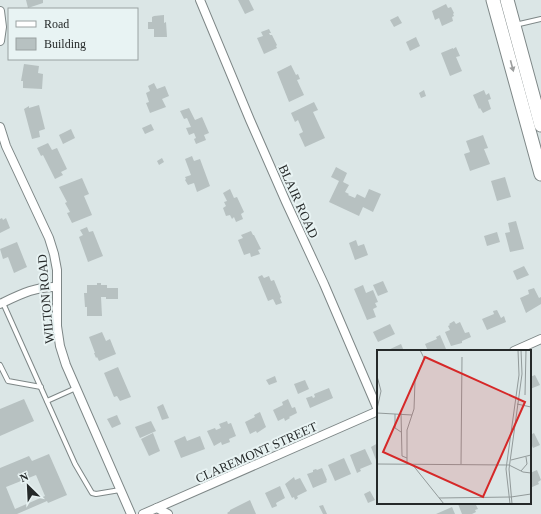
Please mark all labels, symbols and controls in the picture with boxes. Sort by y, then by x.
legend [8,8,138,60]
text: Road [44,17,69,31]
text: Building [44,37,86,51]
one-way arrow [509,60,515,72]
street label: BLAIR ROAD [276,162,321,240]
street label: WILTON ROAD [34,254,57,344]
inset map [377,350,531,504]
street label: CLAREMONT STREET [193,419,319,486]
north arrow [8,466,48,506]
text: N [18,470,30,484]

